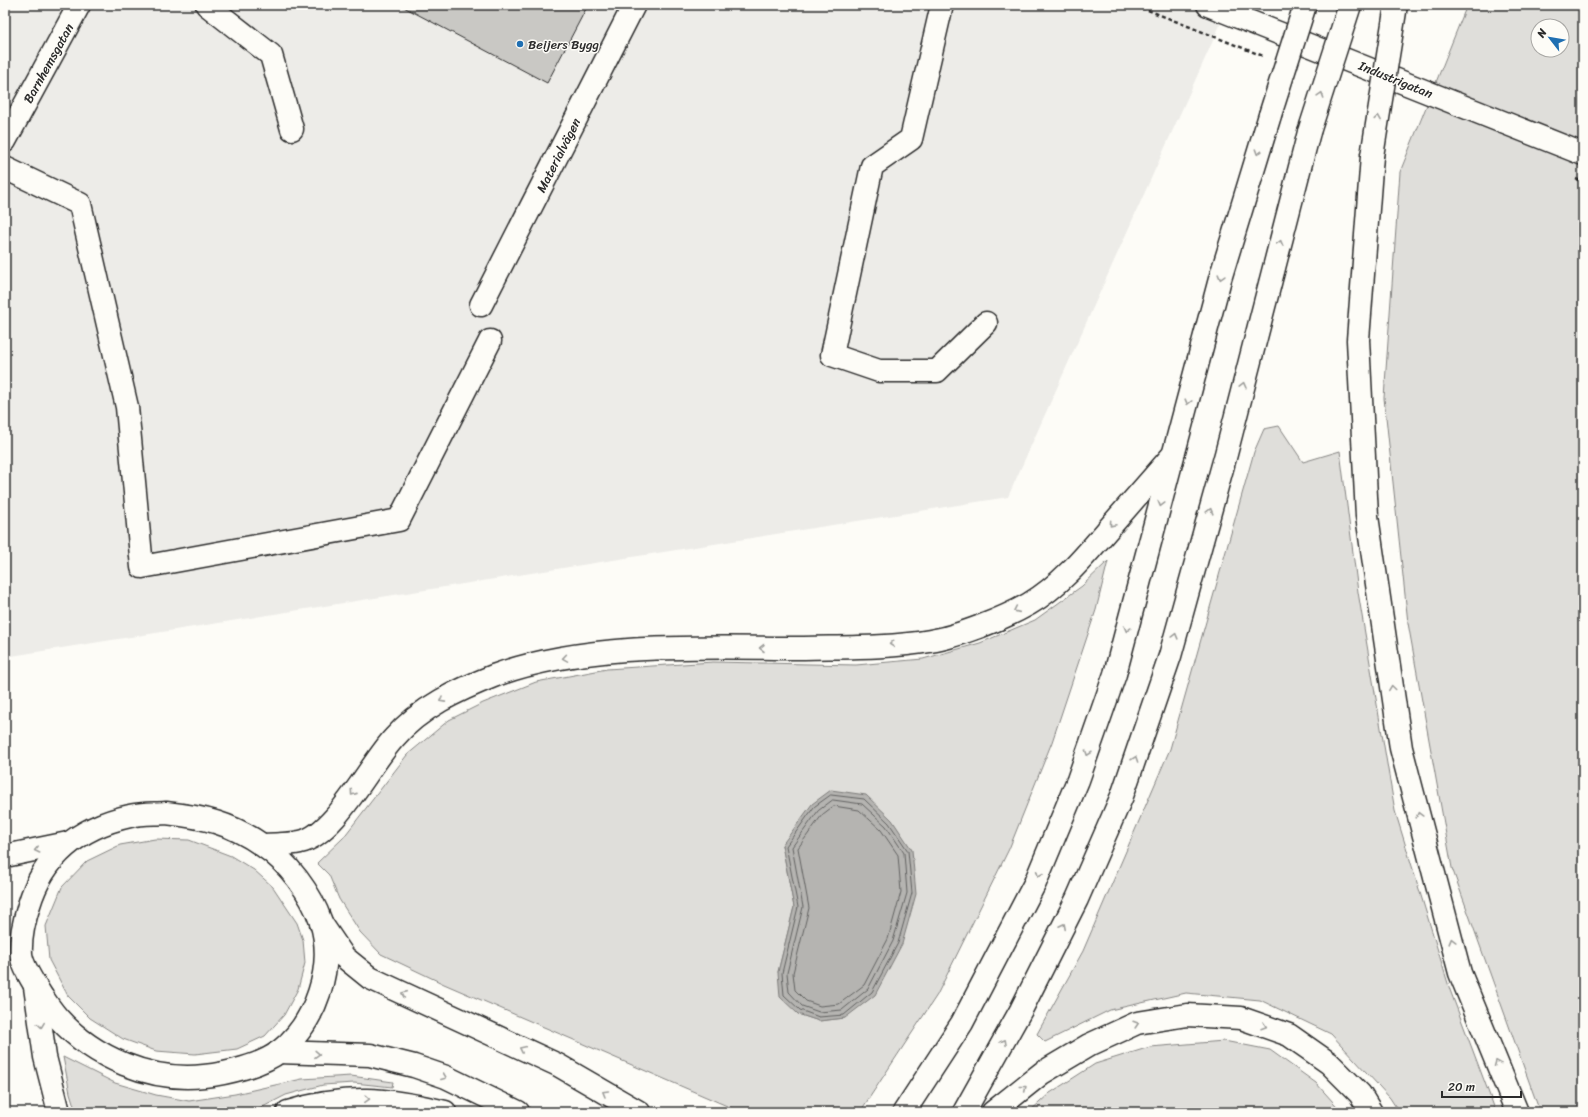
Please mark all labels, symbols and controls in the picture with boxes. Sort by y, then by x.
north arrow [1530,18,1570,58]
street label: Barnhemsgatan [17,19,80,108]
text: N [1531,25,1552,42]
place label: Beijers Bygg [528,33,600,56]
marker: Beijers Bygg [515,39,525,49]
street label: Industrigatan [1354,54,1436,105]
one-way arrow [1316,92,1325,99]
street label: Materialvägen [530,114,587,197]
one-way arrow [1373,115,1382,121]
one-way arrow [1254,148,1263,155]
one-way arrow [1275,239,1284,246]
one-way arrow [1217,273,1226,280]
one-way arrow [1238,382,1247,389]
one-way arrow [1184,398,1193,405]
one-way arrow [1157,500,1166,507]
one-way arrow [1205,507,1214,514]
one-way arrow [1110,519,1117,527]
one-way arrow [1013,605,1021,613]
one-way arrow [1123,625,1132,632]
one-way arrow [1171,633,1179,639]
one-way arrow [889,640,895,649]
one-way arrow [759,644,765,652]
one-way arrow [562,653,568,662]
one-way arrow [1388,685,1397,691]
one-way arrow [439,695,446,702]
one-way arrow [1084,749,1092,756]
one-way arrow [1130,756,1139,763]
one-way arrow [351,788,358,795]
one-way arrow [1415,812,1424,819]
one-way arrow [33,845,40,853]
one-way arrow [1036,870,1044,877]
one-way arrow [1058,923,1066,930]
one-way arrow [1448,938,1457,945]
one-way arrow [401,991,408,999]
one-way arrow [1133,1020,1140,1029]
one-way arrow [1260,1021,1267,1030]
one-way arrow [36,1022,45,1028]
one-way arrow [999,1038,1006,1046]
one-way arrow [519,1046,527,1054]
one-way arrow [314,1049,320,1058]
one-way arrow [1493,1059,1501,1066]
one-way arrow [440,1072,447,1080]
scale bar [1442,1073,1521,1099]
text: 20 m [1448,1076,1475,1098]
one-way arrow [1019,1085,1026,1092]
one-way arrow [602,1090,609,1097]
one-way arrow [364,1095,370,1104]

